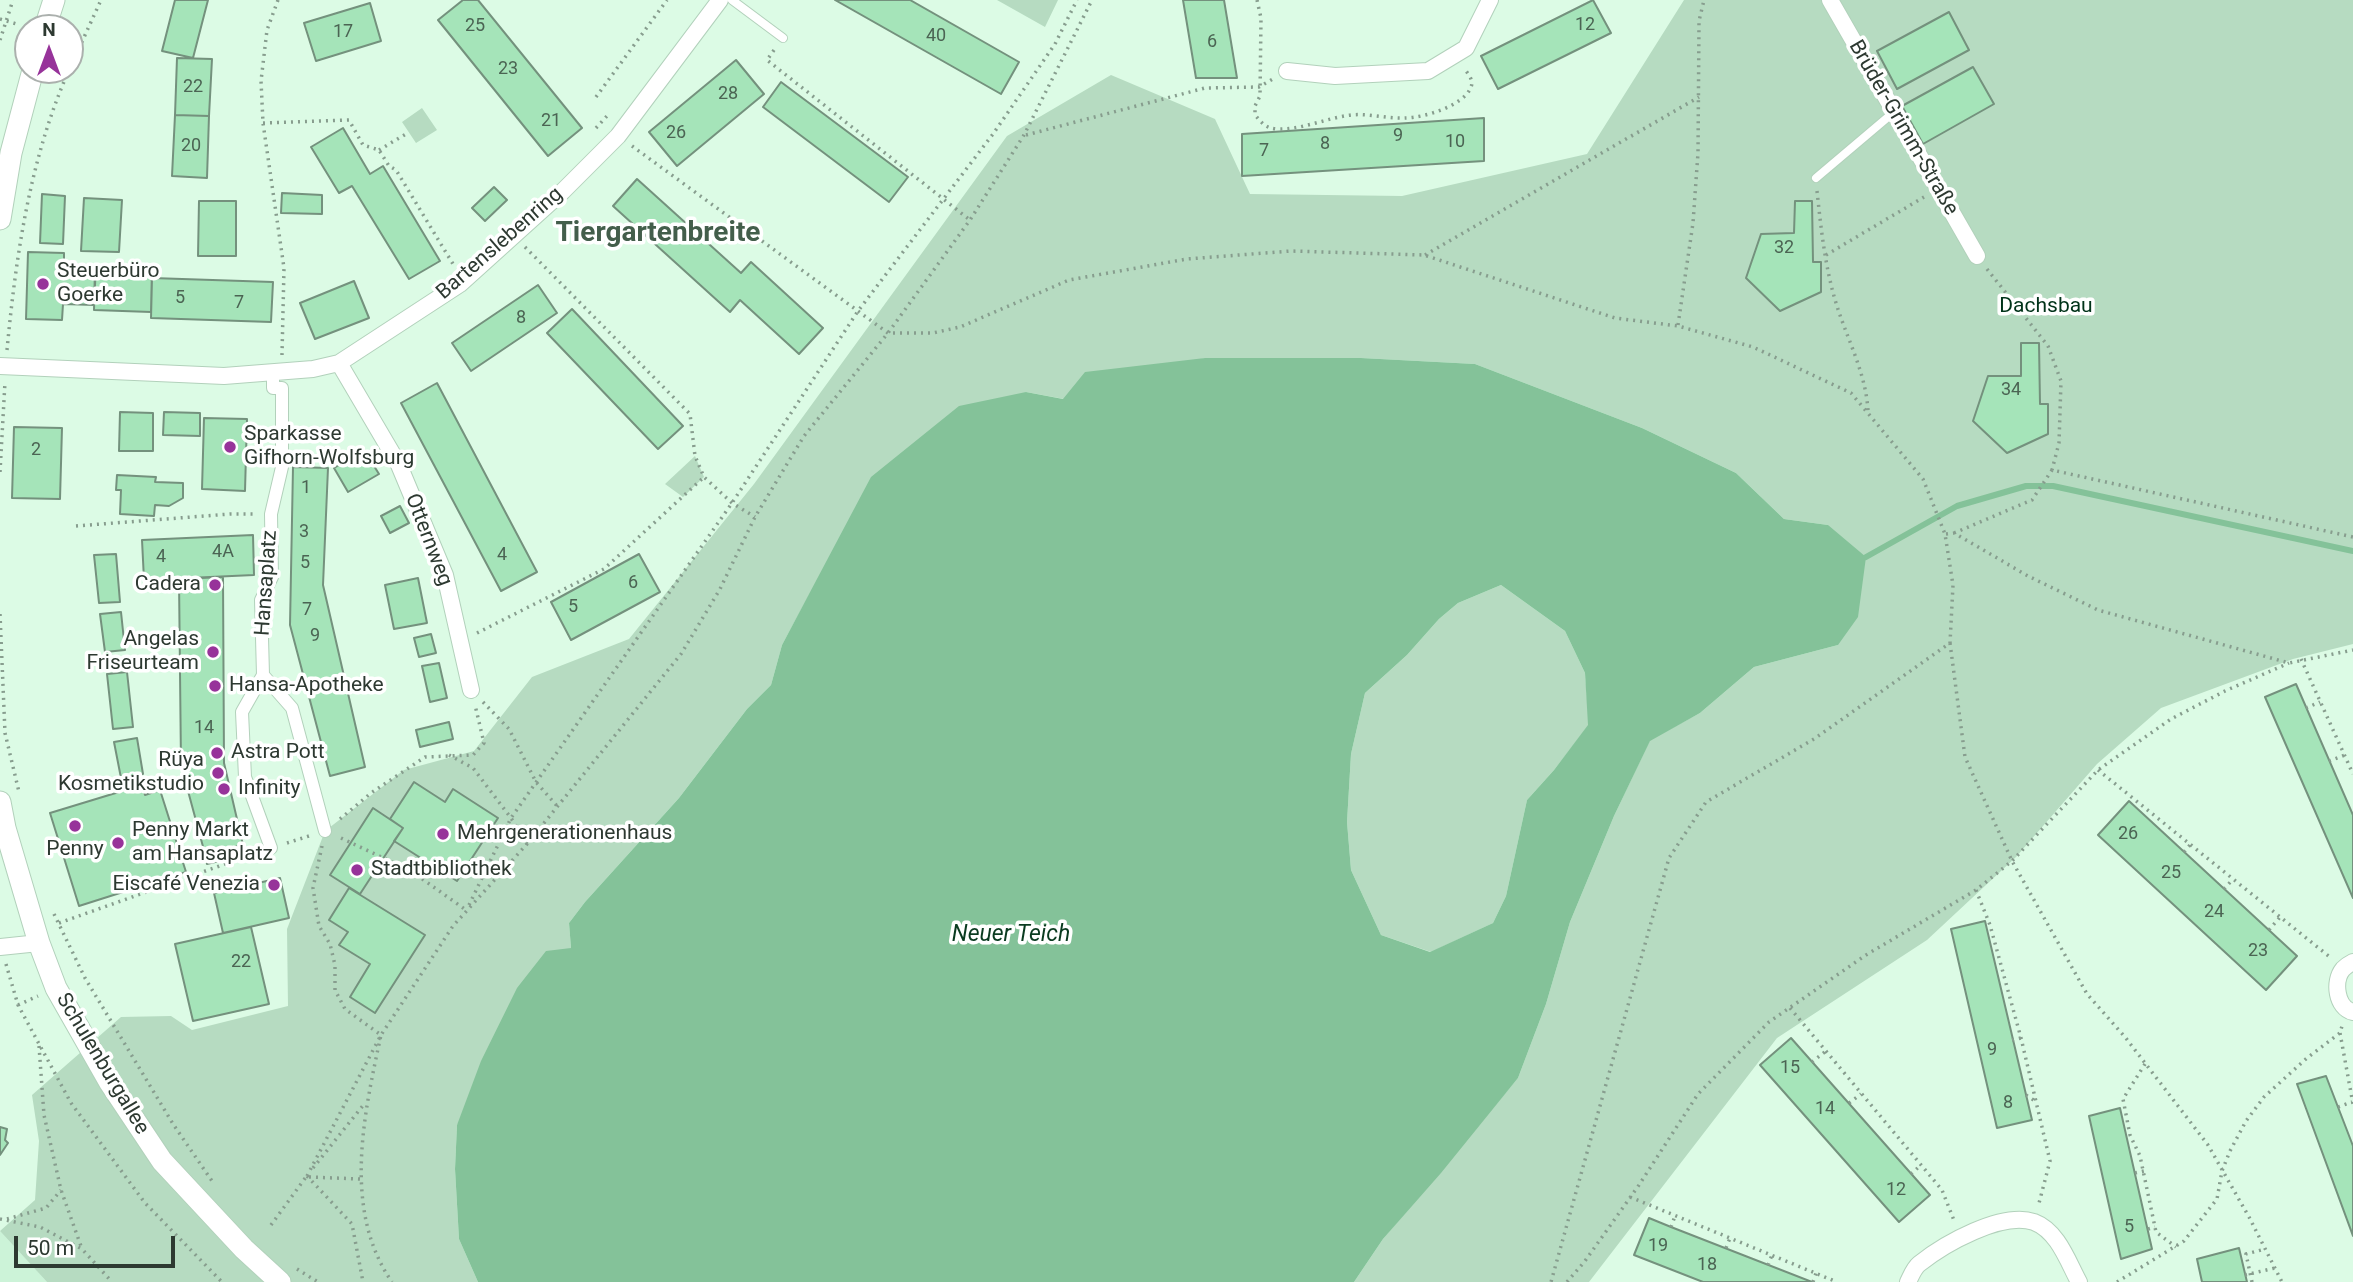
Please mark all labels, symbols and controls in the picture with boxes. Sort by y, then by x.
north arrow [14,14,84,84]
house number: 12 [1575,14,1595,36]
house number: 25 [465,15,485,37]
text: N [42,18,56,41]
house number: 17 [333,21,353,43]
house number: 40 [926,25,946,47]
house number: 6 [1207,31,1217,53]
street label: Brüder-Grimm-Straße [1843,36,1963,220]
house number: 23 [498,58,518,80]
house number: 22 [183,76,203,98]
house number: 28 [718,83,738,105]
house number: 21 [541,110,561,132]
house number: 26 [666,122,686,144]
house number: 9 [1393,125,1403,147]
house number: 10 [1445,131,1465,153]
house number: 8 [1320,133,1330,155]
house number: 20 [181,135,201,157]
house number: 7 [1259,140,1269,162]
street label: Bartenslebenring [432,182,568,306]
district label: Tiergartenbreite [556,217,760,251]
house number: 32 [1774,237,1794,259]
place label: Steuerbüro Goerke [57,259,160,309]
marker: Steuerbüro Goerke [35,276,51,292]
house number: 5 [175,287,185,309]
house number: 7 [234,292,244,314]
park label: Dachsbau [1999,294,2093,320]
house number: 8 [516,307,526,329]
house number: 34 [2001,379,2021,401]
place label: Sparkasse Gifhorn-Wolfsburg [244,422,414,472]
house number: 2 [31,439,41,461]
marker: Sparkasse Gifhorn-Wolfsburg [222,439,238,455]
house number: 1 [301,477,311,499]
street label: Otternweg [399,490,457,590]
house number: 3 [299,521,309,543]
street label: Hansaplatz [251,529,283,637]
house number: 4A [212,541,234,563]
house number: 4 [497,544,507,566]
house number: 4 [156,546,166,568]
house number: 5 [300,552,310,574]
place label: Cadera [135,572,201,598]
house number: 6 [628,572,638,594]
marker: Cadera [207,577,223,593]
house number: 5 [568,596,578,618]
house number: 7 [302,599,312,621]
house number: 9 [310,625,320,647]
place label: Angelas Friseurteam [86,627,199,677]
marker: Angelas Friseurteam [205,644,221,660]
place label: Hansa-Apotheke [229,673,384,699]
marker: Hansa-Apotheke [207,678,223,694]
house number: 14 [194,717,214,739]
place label: Astra Pott [231,740,325,766]
marker: Astra Pott [209,745,225,761]
place label: Rüya Kosmetikstudio [58,748,204,798]
marker: Rüya Kosmetikstudio [210,765,226,781]
place label: Infinity [238,776,300,802]
marker: Infinity [216,781,232,797]
marker: Penny [67,818,83,834]
place label: Penny Markt am Hansaplatz [132,818,273,868]
place label: Mehrgenerationenhaus [457,821,672,847]
house number: 26 [2118,823,2138,845]
marker: Mehrgenerationenhaus [435,826,451,842]
marker: Penny Markt am Hansaplatz [110,835,126,851]
place label: Penny [46,837,104,863]
place label: Stadtbibliothek [371,857,512,883]
marker: Stadtbibliothek [349,862,365,878]
house number: 25 [2161,862,2181,884]
place label: Eiscafé Venezia [113,872,260,898]
marker: Eiscafé Venezia [266,877,282,893]
house number: 24 [2204,901,2224,923]
water label: Neuer Teich [952,921,1070,949]
house number: 23 [2248,940,2268,962]
house number: 22 [231,951,251,973]
street label: Schulenburgallee [50,989,154,1139]
house number: 9 [1987,1039,1997,1061]
house number: 15 [1780,1057,1800,1079]
house number: 8 [2003,1092,2013,1114]
house number: 14 [1815,1098,1835,1120]
house number: 12 [1886,1179,1906,1201]
house number: 5 [2124,1216,2134,1238]
scale bar [18,1222,178,1266]
house number: 19 [1648,1235,1668,1257]
text: 50 m [27,1236,74,1260]
house number: 18 [1697,1254,1717,1276]

